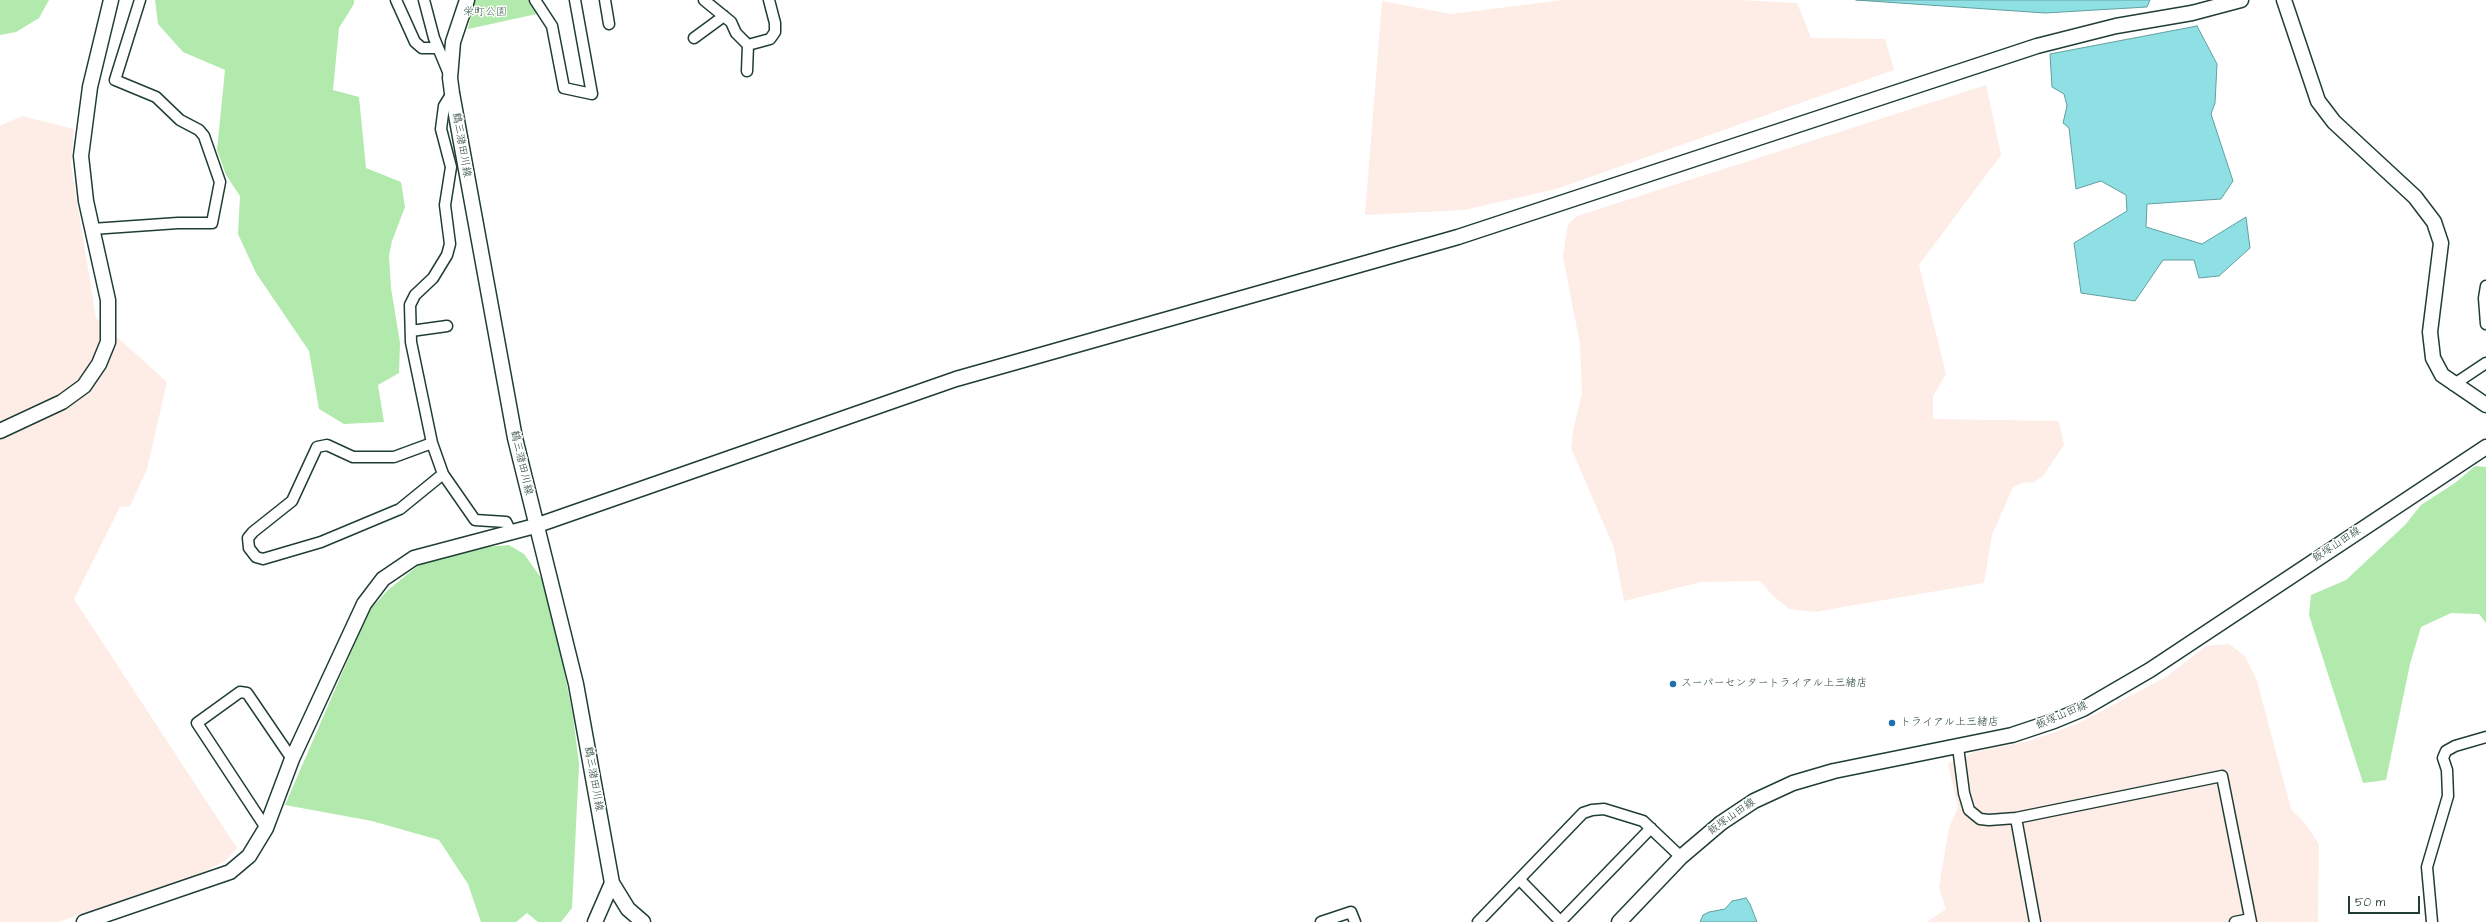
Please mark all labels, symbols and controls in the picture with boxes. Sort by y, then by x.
park label: 栄町公園 [463,6,507,20]
street label: 鶴三潴田川線 [449,111,473,179]
street label: 鶴三潴田川線 [507,429,535,497]
street label: 飯塚山田線 [2310,524,2364,566]
place label: スーパーセンタートライアル上三緒店 [1681,677,1868,691]
marker: スーパーセンタートライアル上三緒店 [1668,679,1678,689]
street label: 飯塚山田線 [2034,699,2090,733]
place label: トライアル上三緒店 [1900,716,1999,730]
marker: トライアル上三緒店 [1887,718,1897,728]
street label: 鶴三潴田川線 [581,745,605,813]
street label: 飯塚山田線 [1706,796,1758,838]
scale bar [2350,888,2422,914]
text: 50 m [2355,894,2385,911]

